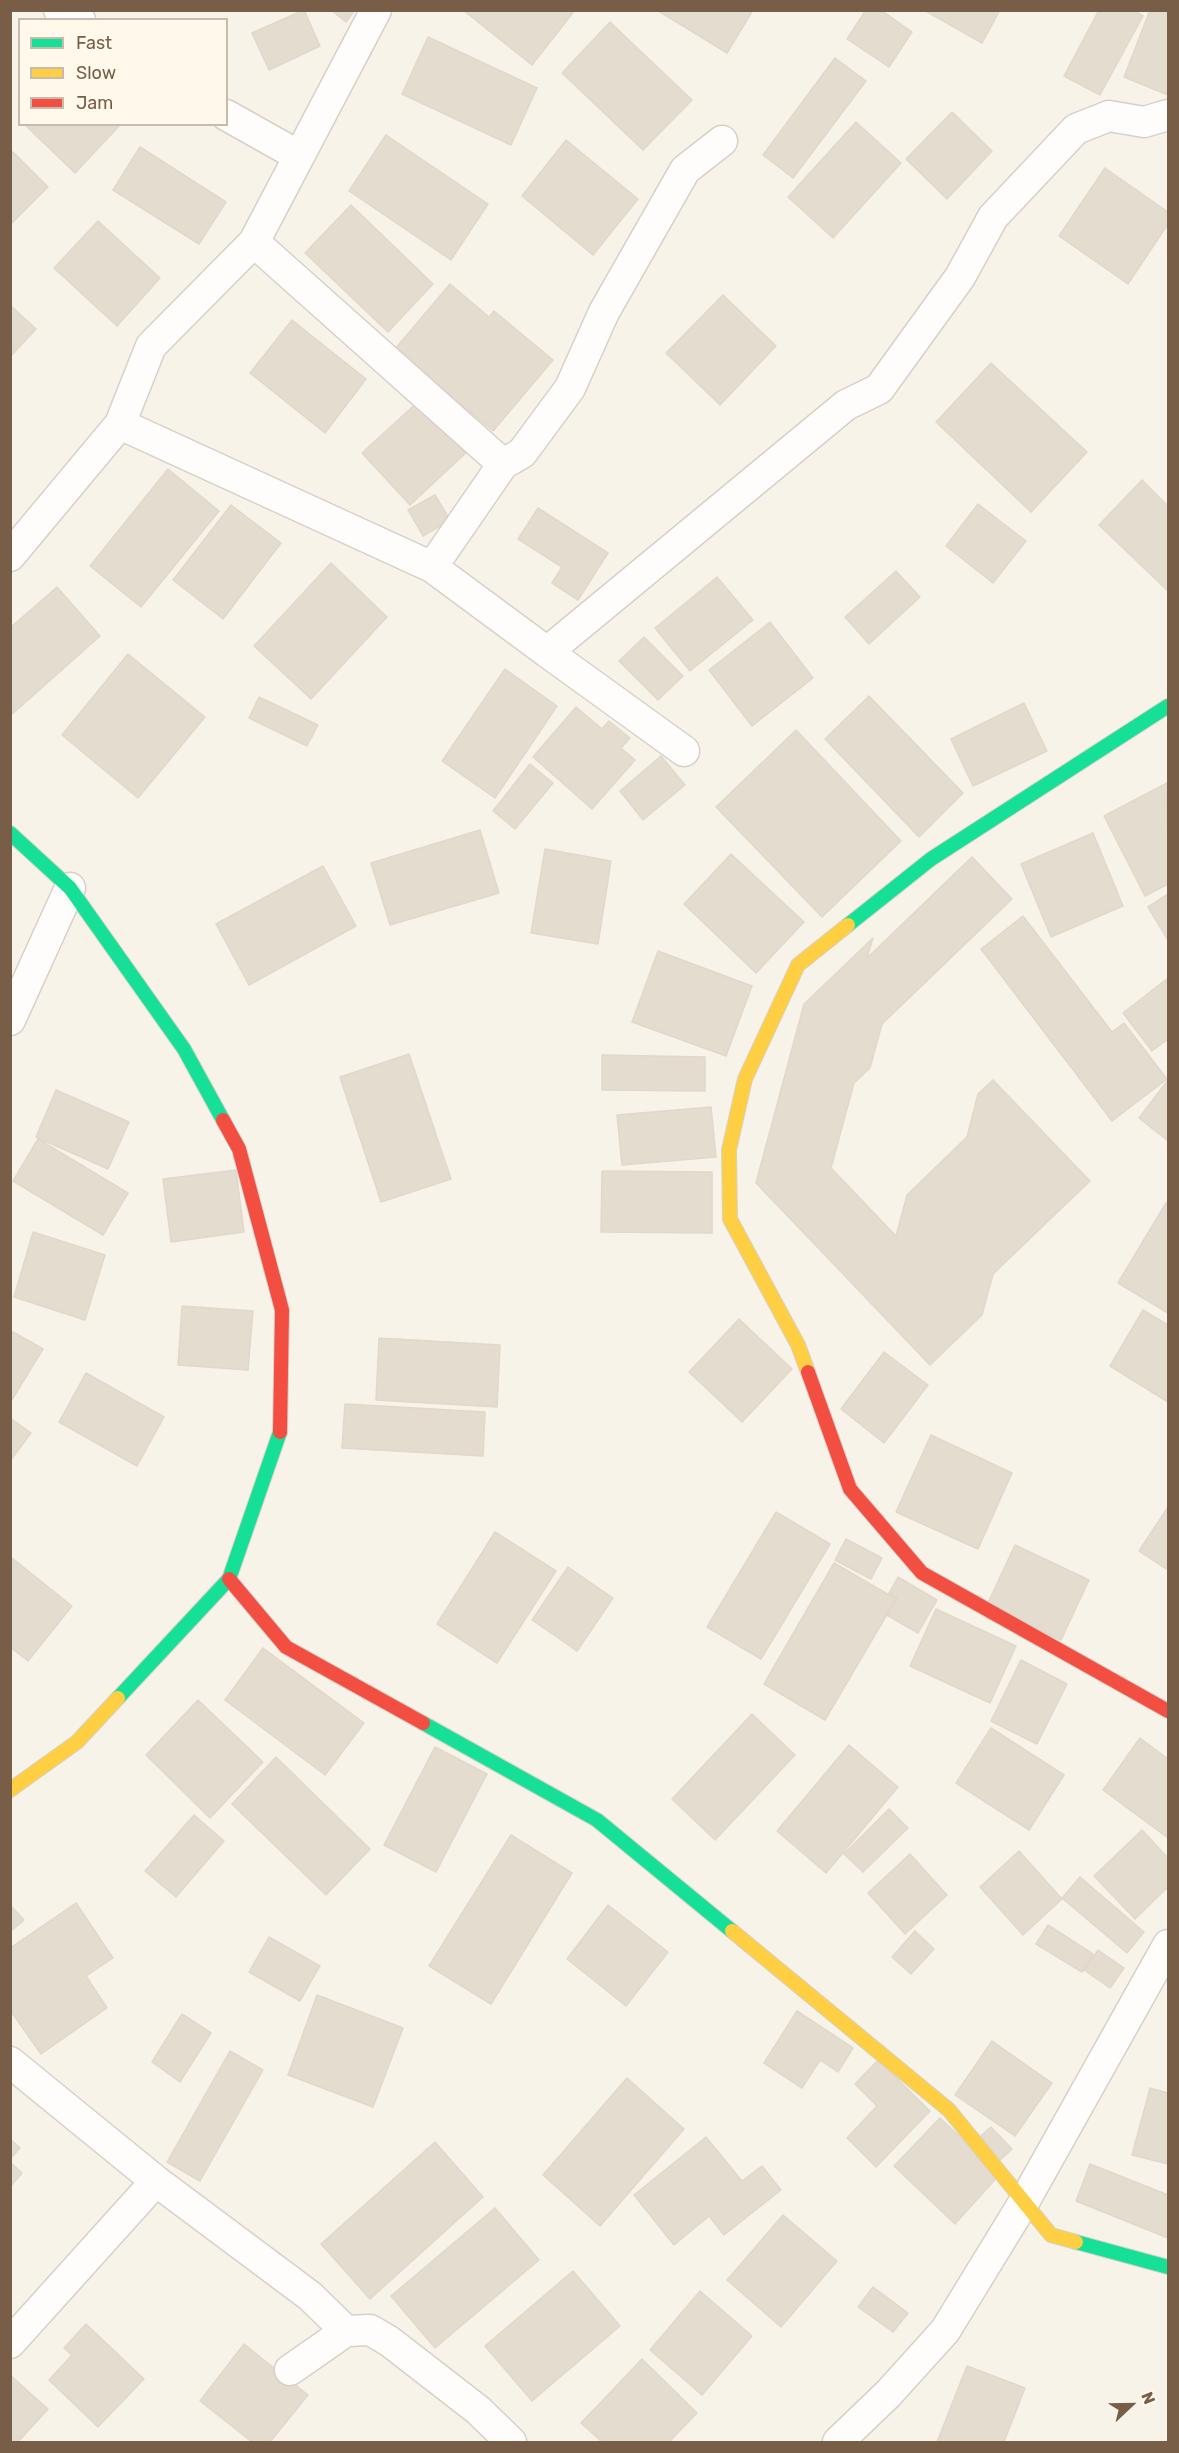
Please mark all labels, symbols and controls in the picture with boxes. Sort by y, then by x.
legend [18,18,228,126]
text: Fast [76,32,112,54]
text: Slow [76,62,116,84]
text: Jam [76,92,113,114]
north arrow [1101,2375,1161,2435]
text: N [1137,2389,1159,2407]

